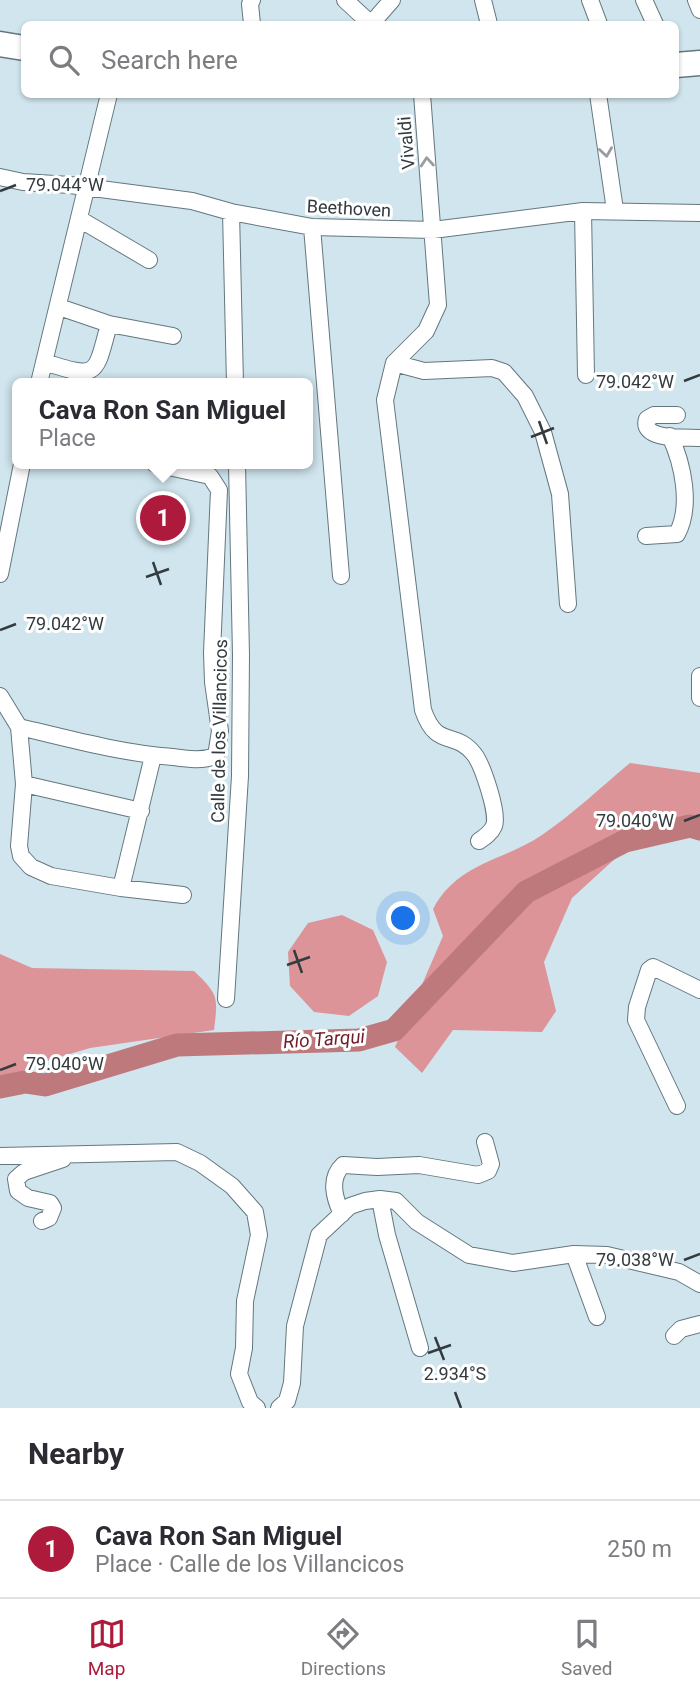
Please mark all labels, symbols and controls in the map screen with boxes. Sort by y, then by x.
search box [21,21,679,98]
icon: search [45,41,83,79]
text: Search here [101,45,238,75]
street label: Vivaldi [393,116,419,170]
one-way arrow [598,146,613,158]
one-way arrow [420,156,435,167]
text: 79.044°W [26,174,104,195]
street label: Beethoven [306,195,392,221]
text: 79.042°W [596,371,674,392]
popup [12,378,313,469]
text: Cava Ron San Miguel [39,395,286,425]
text: Place [39,425,96,452]
pin: 1 [140,492,186,544]
text: 79.042°W [26,613,104,634]
street label: Calle de los Villancicos [207,639,231,823]
text: 79.040°W [596,810,674,831]
your location [386,901,420,935]
water label: Río Tarqui [282,1025,366,1053]
text: 79.040°W [26,1053,104,1074]
text: 79.038°W [596,1249,674,1270]
text: 2.934°S [424,1363,487,1384]
text: Nearby [28,1436,124,1471]
text: Cava Ron San Miguel [95,1521,342,1551]
text: 1 [44,1536,58,1563]
text: 250 m [607,1536,672,1563]
text: Place · Calle de los Villancicos [95,1551,404,1578]
tab: Map [88,1615,126,1680]
tab: Directions [301,1615,386,1680]
tab: Saved [561,1615,612,1680]

